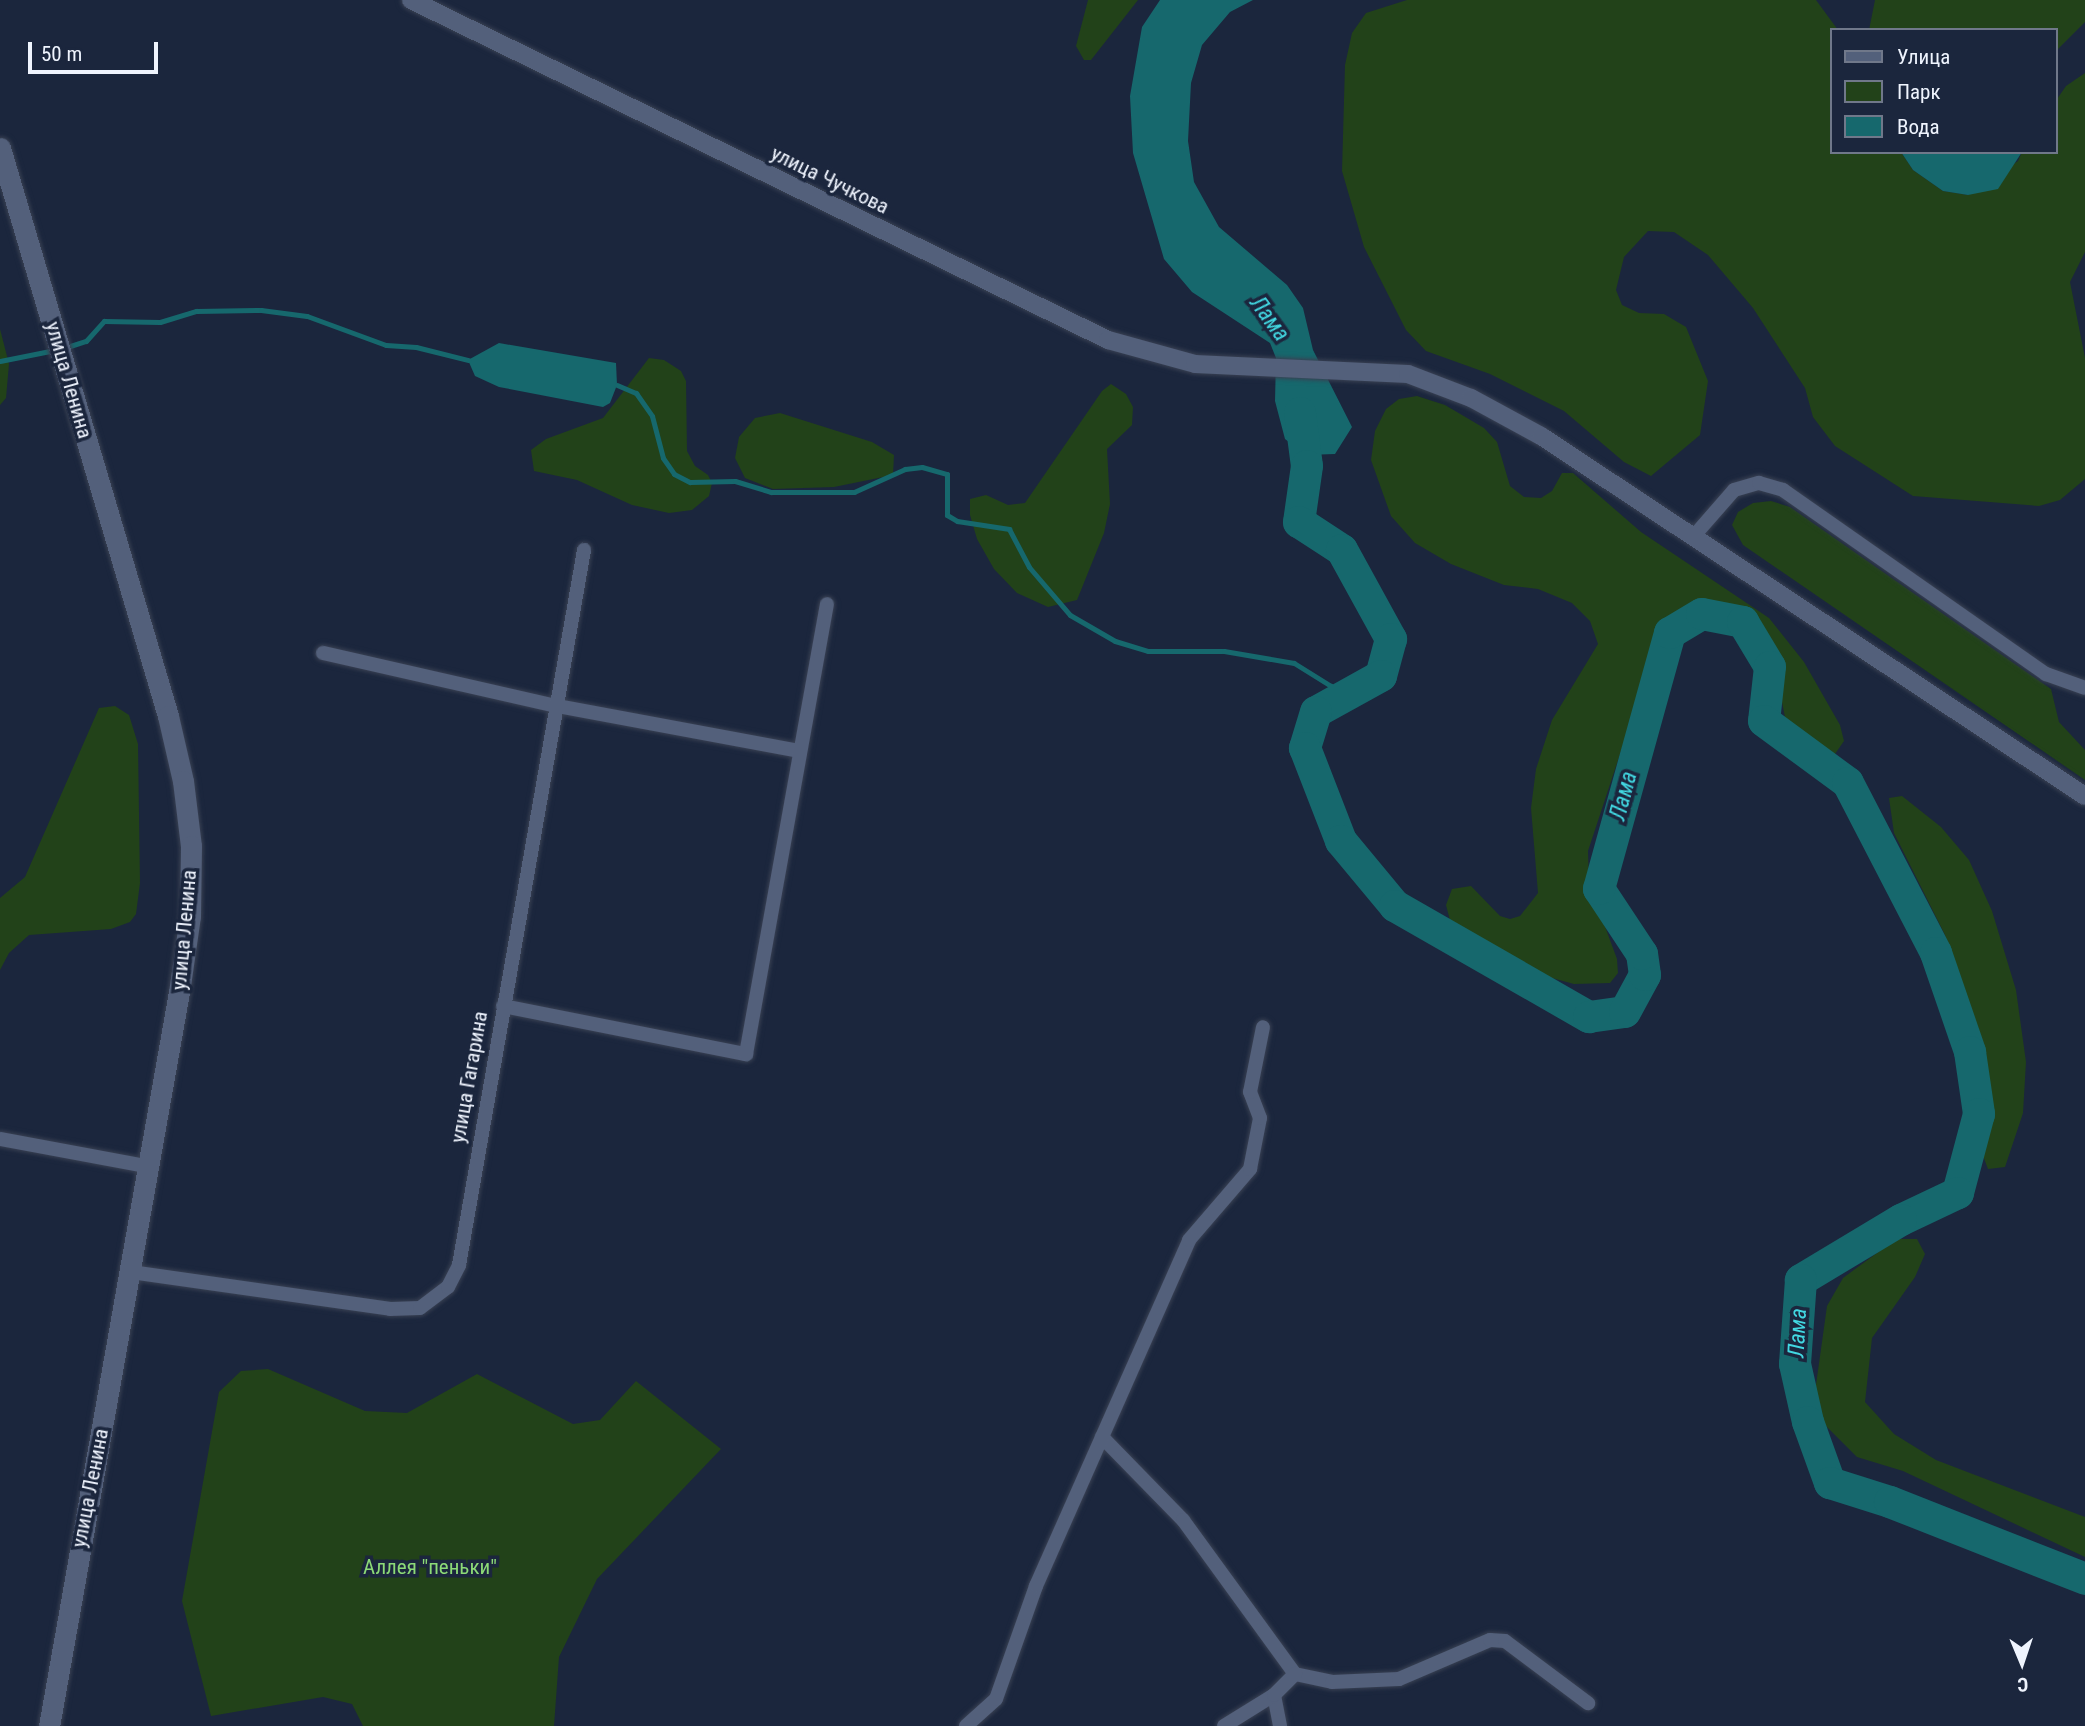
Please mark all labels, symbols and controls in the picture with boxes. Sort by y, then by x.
scale bar [32,28,161,72]
legend [1829,28,2057,154]
text: 50 m [41,42,82,66]
text: Улица [1897,45,1950,69]
text: Парк [1897,80,1941,104]
text: Вода [1897,115,1940,139]
street label: улица Чучкова [767,141,893,219]
water label: Лама [1243,291,1295,347]
street label: улица Ленина [40,319,98,441]
water label: Лама [1604,769,1644,823]
street label: улица Ленина [166,869,202,991]
street label: улица Гагарина [445,1009,493,1145]
water label: Лама [1783,1308,1813,1358]
street label: улица Ленина [66,1426,114,1550]
park label: Аллея "пеньки" [363,1554,497,1580]
north arrow [1987,1628,2057,1698]
text: С [2017,1673,2029,1696]

